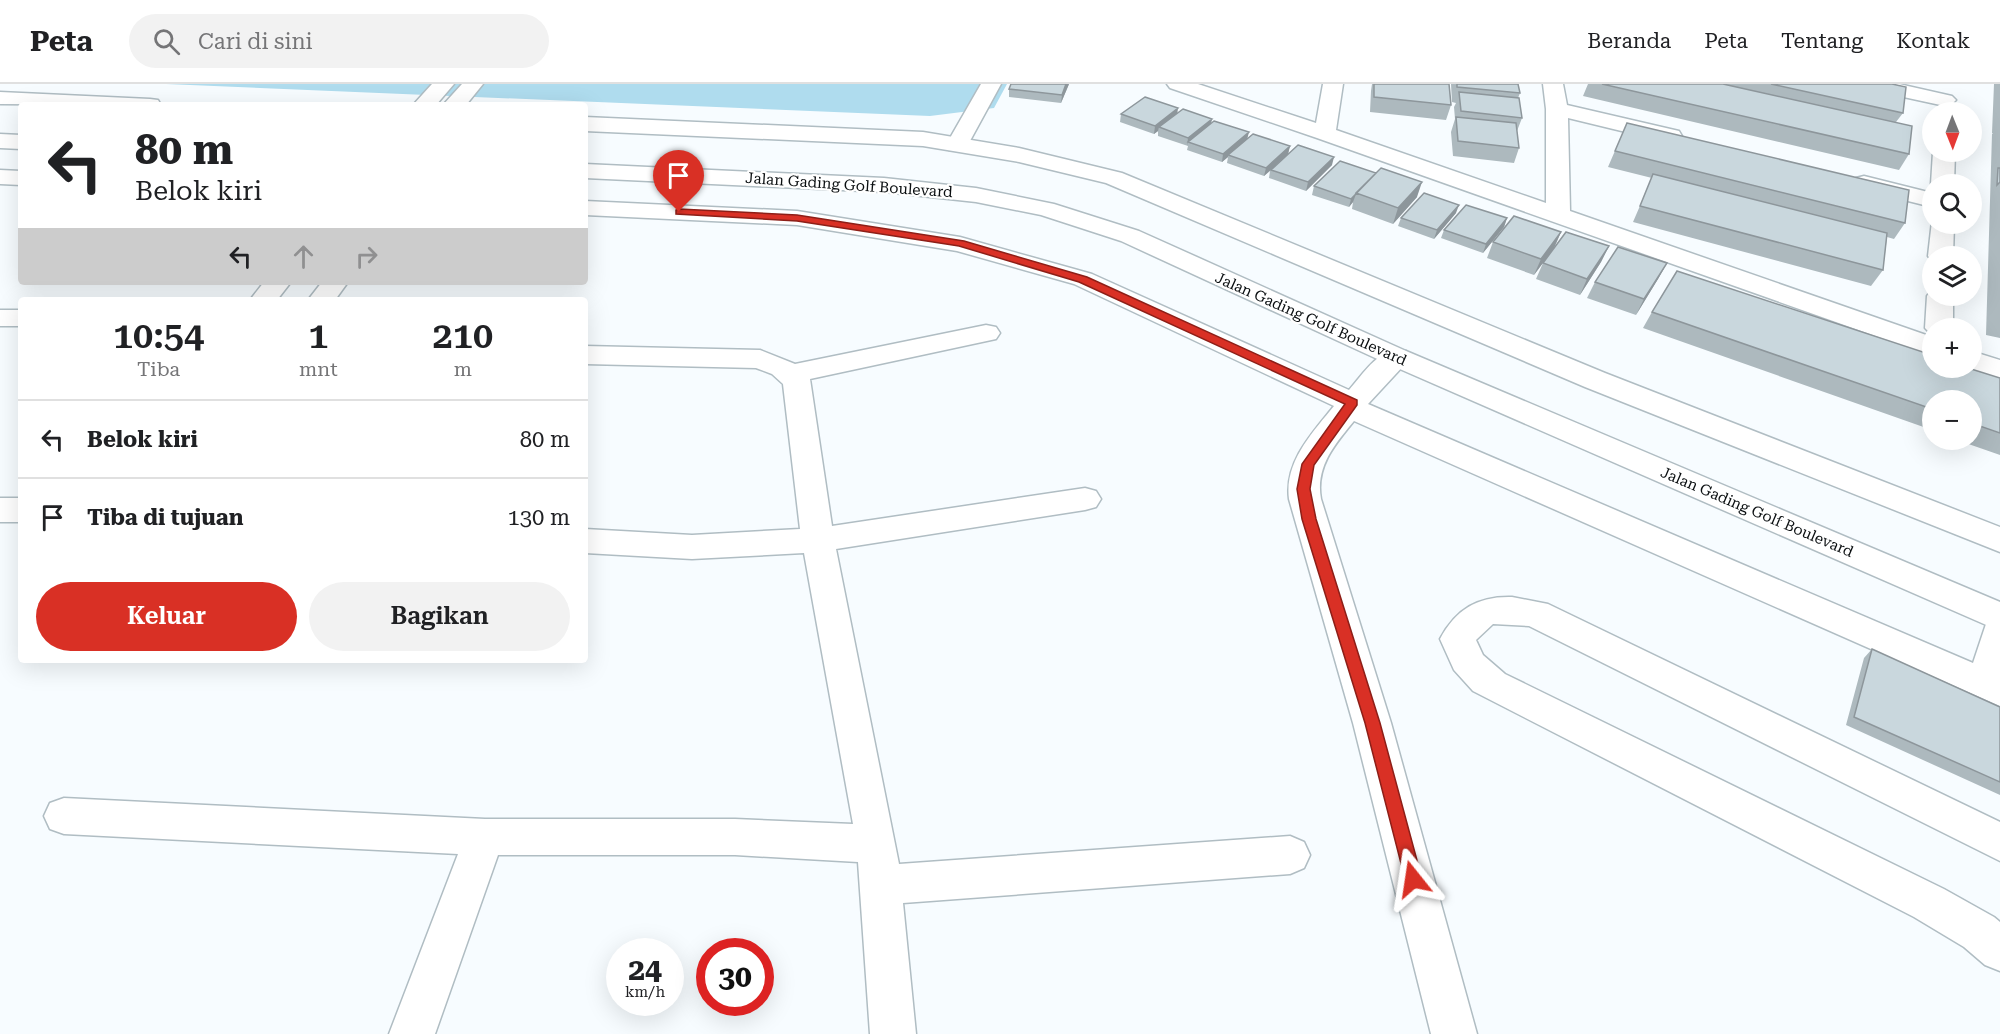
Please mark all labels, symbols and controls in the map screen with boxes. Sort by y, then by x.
search box [129,14,549,68]
text: Peta [30,25,93,58]
icon: search [150,25,183,58]
text: Cari di sini [198,29,313,54]
text: Beranda [1587,29,1671,53]
text: Peta [1704,29,1748,53]
text: Tentang [1781,29,1863,53]
text: Kontak [1896,29,1970,53]
north arrow [1922,102,1982,162]
map controls [1922,102,1982,450]
text: 80 m [135,125,233,174]
icon: left [36,126,114,204]
pin [653,150,704,212]
icon: arrive [662,159,695,192]
street label: Jalan Gading Golf Boulevard [745,169,954,201]
button: search [1922,174,1982,234]
text: Belok kiri [135,175,262,207]
icon: left [224,240,257,273]
icon: ahead [287,240,320,273]
icon: right [350,240,383,273]
button: layers [1922,246,1982,306]
street label: Jalan Gading Golf Boulevard [1212,269,1410,370]
text: 10:54 [113,315,204,357]
text: 1 [308,315,328,357]
text: 210 [433,315,493,357]
button: + [1922,318,1982,378]
text: Tiba [137,357,180,381]
text: mnt [299,357,338,381]
text: m [454,357,472,381]
button: − [1922,390,1982,450]
icon: left [36,423,69,456]
text: Belok kiri [87,427,198,452]
text: 80 m [520,427,570,452]
street label: Jalan Gading Golf Boulevard [1658,463,1856,561]
icon: arrive [36,501,69,534]
text: Tiba di tujuan [87,505,243,530]
text: 130 m [507,505,570,530]
button: Keluar [36,582,297,651]
button: Bagikan [309,582,570,651]
position arrow [1381,847,1445,911]
speed limit sign: 30 [696,938,774,1016]
text: 24 [628,952,662,987]
text: km/h [625,983,665,1001]

